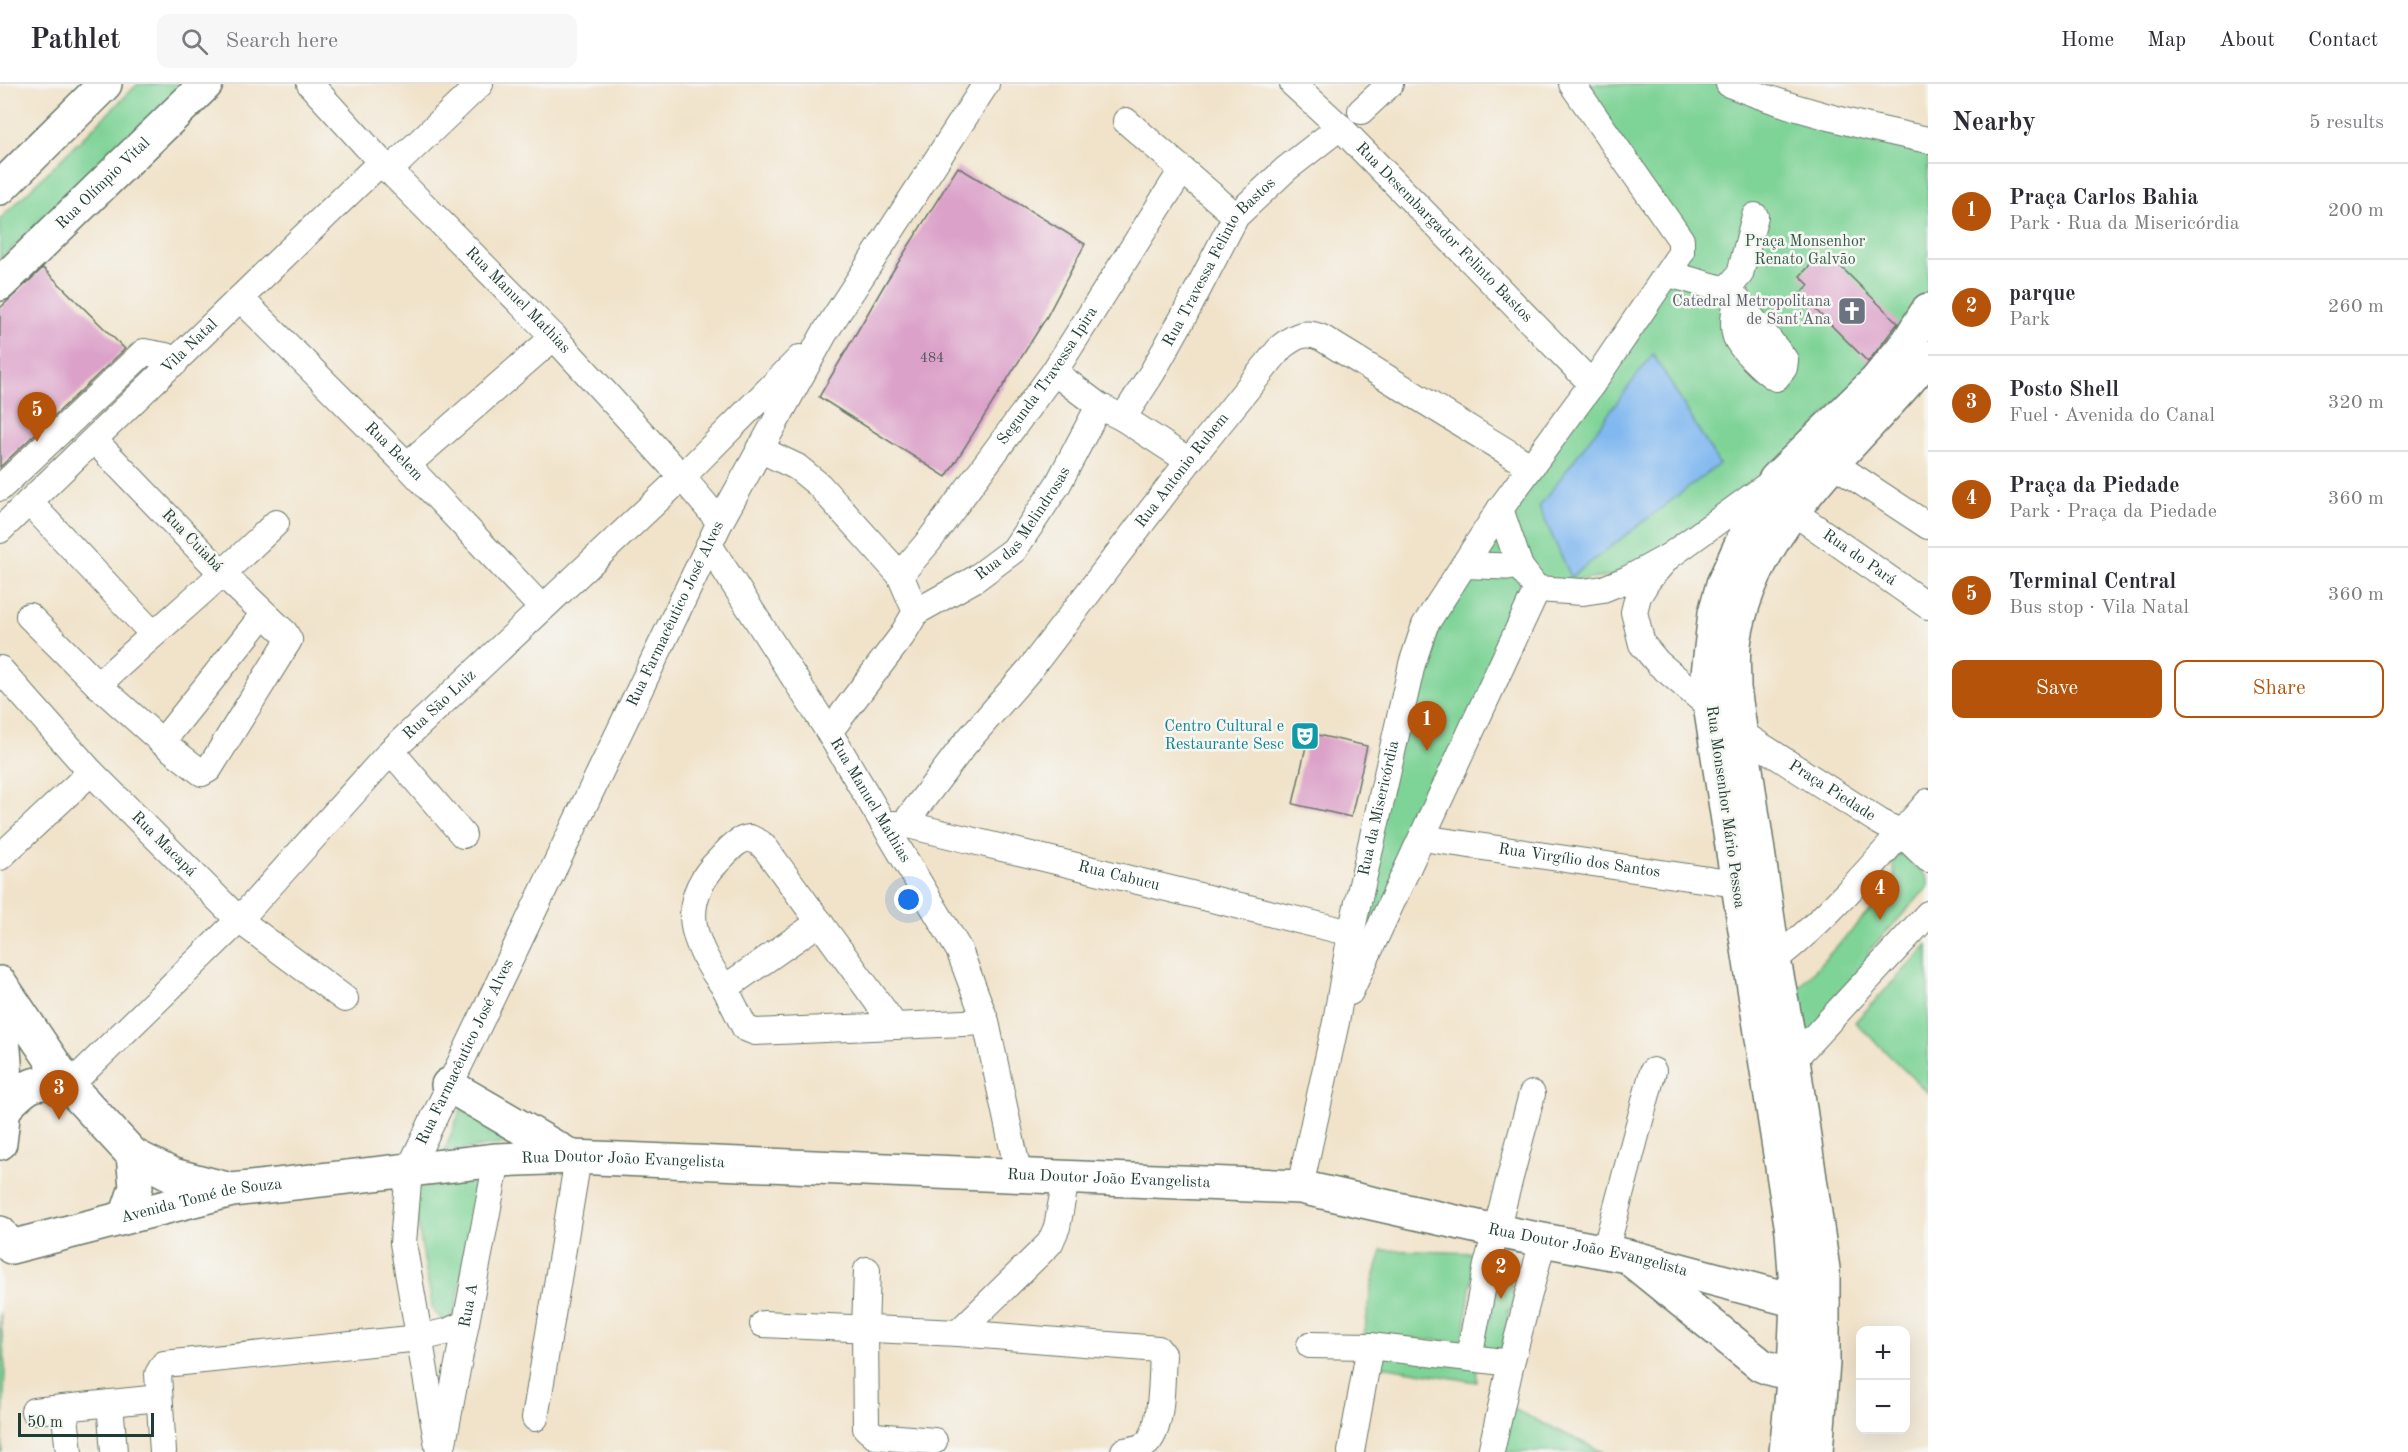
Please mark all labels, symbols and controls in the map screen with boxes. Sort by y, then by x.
search box [157,14,577,68]
icon: search [178,25,211,58]
text: Pathlet [30,27,121,55]
text: Search here [226,30,338,52]
text: Home [2061,30,2114,51]
text: Map [2147,30,2186,51]
text: About [2219,30,2275,51]
text: Contact [2308,30,2378,51]
text: Nearby [1952,110,2036,136]
text: 5 results [2309,113,2384,133]
street label: Rua Olímpio Vital [53,135,153,233]
street label: Rua Desembargador Felinto Bastos [1352,140,1535,326]
street label: Rua Travessa Felinto Bastos [1160,175,1279,349]
text: Praça Carlos Bahia [2009,187,2198,209]
text: 1 [1966,201,1977,221]
text: 200 m [2328,201,2384,221]
text: Park · Rua da Misericórdia [2009,214,2240,234]
park label: Praça Monsenhor Renato Galvão [1745,234,1866,268]
street label: Rua Manuel Mathias [462,244,573,357]
text: parque [2009,283,2076,305]
place label: Catedral Metropolitana de Sant'Ana [1672,294,1831,328]
church icon: Catedral Metropolitana de Sant'Ana [1836,295,1868,327]
text: 2 [1966,297,1977,317]
text: 260 m [2328,297,2384,317]
street label: Segunda Travessa Ipira [995,304,1101,448]
text: Park [2009,310,2050,330]
street label: Vila Natal [159,316,221,377]
house number: 484 [920,351,944,365]
text: Posto Shell [2009,379,2119,401]
pin: 5 [18,392,57,442]
text: 3 [1966,393,1977,413]
text: 320 m [2328,393,2384,413]
text: Fuel · Avenida do Canal [2009,406,2215,426]
street label: Rua Antonio Rubem [1133,410,1232,531]
street label: Rua Belem [361,419,426,484]
street label: Rua das Melindrosas [973,464,1073,584]
text: Praça da Piedade [2009,475,2180,497]
text: 4 [1966,489,1977,509]
text: 360 m [2328,489,2384,509]
text: Park · Praça da Piedade [2009,502,2217,522]
street label: Rua Cuiabá [158,507,226,575]
street label: Rua Farmacêutico José Alves [625,519,727,709]
street label: Rua do Pará [1819,527,1899,589]
text: Terminal Central [2009,571,2176,593]
text: 5 [1966,585,1977,605]
text: 360 m [2328,585,2384,605]
text: Bus stop · Vila Natal [2009,598,2189,618]
button: Save [1952,660,2162,718]
button: Share [2174,660,2384,718]
street label: Rua São Luiz [400,667,479,743]
pin: 1 [1408,702,1446,751]
street label: Rua Monsenhor Mário Pessoa [1703,705,1747,910]
place label: Centro Cultural e Restaurante Sesc [1164,719,1284,753]
theatre icon: Centro Cultural e Restaurante Sesc [1289,720,1321,752]
street label: Rua Manuel Mathias [827,735,913,866]
street label: Rua da Misericórdia [1356,739,1402,877]
street label: Praça Piedade [1786,758,1878,825]
street label: Rua Macapá [128,809,199,880]
street label: Rua Virgílio dos Santos [1497,841,1662,881]
street label: Rua Cabucu [1076,859,1162,894]
pin: 4 [1860,870,1900,920]
your location [894,885,923,914]
street label: Rua Farmacêutico José Alves [414,957,517,1147]
pin: 3 [40,1070,78,1120]
street label: Rua Doutor João Evangelista [521,1149,725,1171]
street label: Rua Doutor João Evangelista [1007,1167,1211,1191]
street label: Avenida Tomé de Souza [119,1176,283,1226]
street label: Rua Doutor João Evangelista [1486,1221,1689,1280]
pin: 2 [1482,1250,1520,1299]
street label: Rua A [457,1282,481,1329]
map controls [1856,1326,1910,1434]
button: + [1856,1326,1910,1380]
button: − [1856,1380,1910,1434]
scale bar [18,1410,154,1438]
text: 50 m [27,1415,63,1431]

